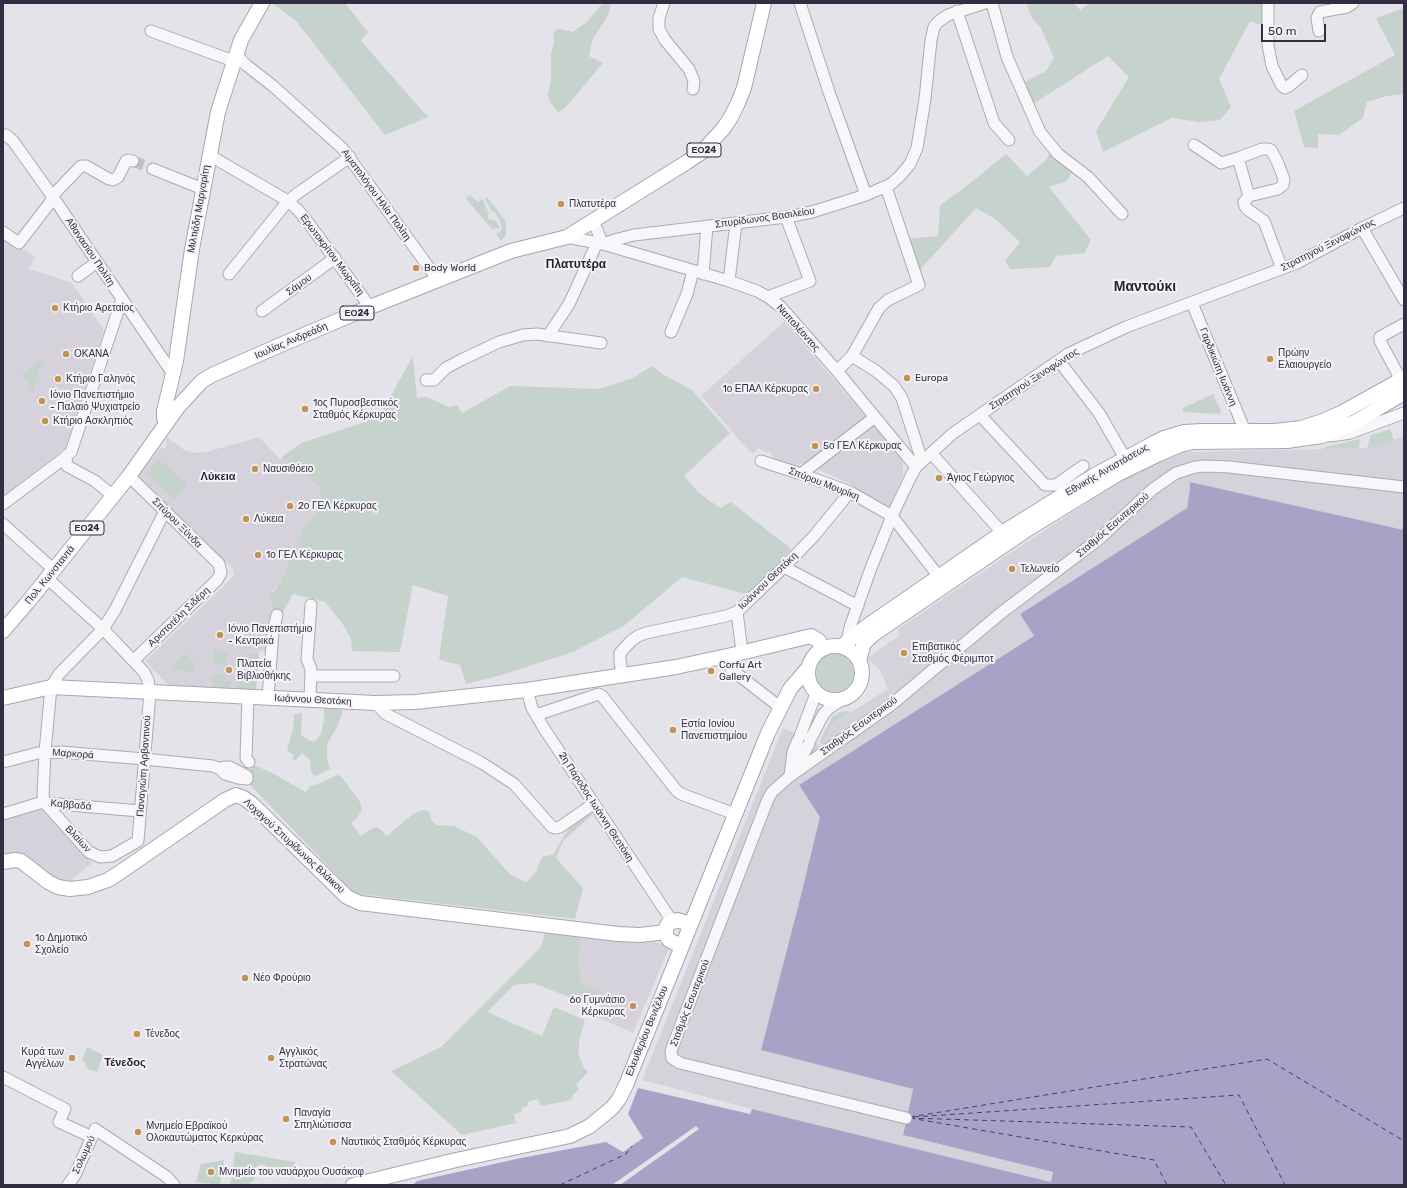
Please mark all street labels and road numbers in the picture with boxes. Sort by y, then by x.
road number: ΕΟ24 [687,143,721,157]
street label: Αιματολόγου Ηλία Πολίτη [339,147,413,243]
street label: Μιλτιάδη Μαργαρίτη [185,164,213,254]
street label: Σπυρίδωνος Βασιλείου [714,205,816,231]
street label: Ερωτοκρίτου Μωραΐτη [297,212,367,298]
street label: Αθανασίου Πολίτη [63,215,117,289]
street label: Στρατηγού Ξενοφώντος [1279,216,1377,274]
street label: Σάμου [284,272,314,298]
street label: Ναπολέοντος [774,302,822,354]
road number: ΕΟ24 [340,306,374,320]
street label: Ιουλίας Ανδρεάδη [253,320,329,362]
street label: Γαρδικιώτη Ιωάννη [1197,326,1239,408]
street label: Στρατηγού Ξενοφώντος [987,346,1081,412]
street label: Εθνικής Αντιστάσεως [1063,441,1151,499]
street label: Σπύρου Μουρίκη [787,465,861,503]
street label: Σταθμός Εσωτερικού [1074,490,1152,560]
street label: Σπύρου Ξύνδα [150,496,204,550]
road number: ΕΟ24 [70,521,104,535]
street label: Πολ. Κωνσταντά [23,543,77,607]
street label: Ιωάννου Θεοτόκη [736,550,800,612]
street label: Αριστοτέλη Σιδέρη [146,585,212,649]
street label: Ιωάννου Θεοτόκη [274,692,352,708]
street label: Σταθμός Εσωτερικού [818,694,900,758]
street label: Παναγιώτη Αρβαντινού [134,715,154,817]
street label: Μαρκορά [52,747,94,761]
street label: 2η Πάροδος Ιωάννη Θεοτόκη [556,750,636,864]
street label: Λοχαγού Σπυρίδωνος Βλάικου [241,796,347,896]
street label: Καββαδά [50,797,92,813]
street label: Βλαίων [63,823,93,855]
street label: Σταθμός Εσωτερικού [668,958,712,1048]
street label: Ελευθερίου Βενιζέλου [623,984,671,1078]
street label: Σολωμού [70,1134,98,1176]

